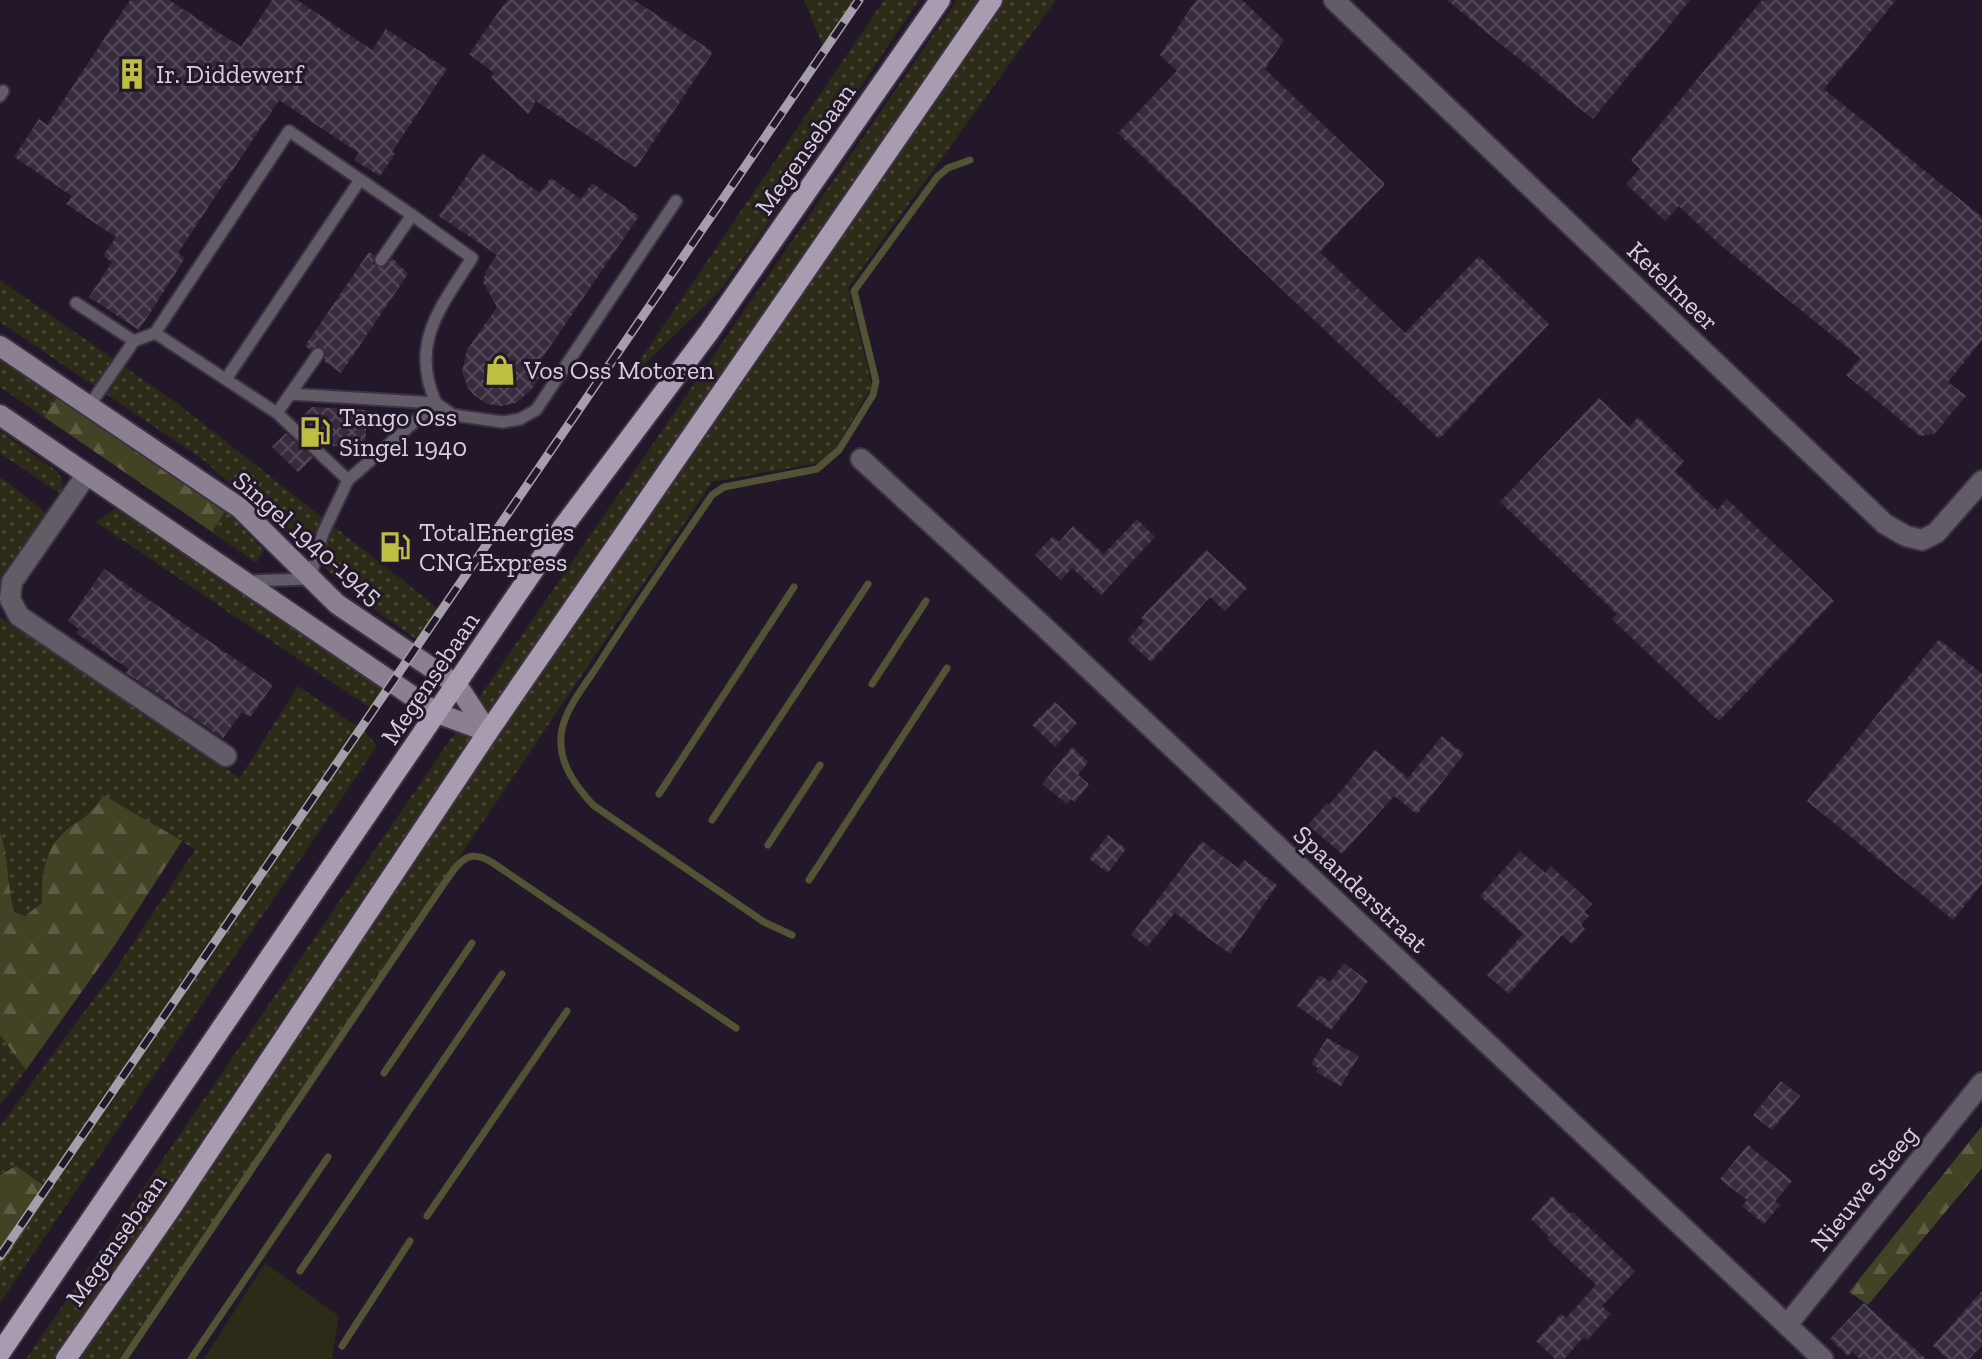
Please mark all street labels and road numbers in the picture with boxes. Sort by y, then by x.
street label: Megensebaan [748,77,862,221]
street label: Ketelmeer [1621,235,1725,337]
street label: Singel 1940-1945 [227,464,389,612]
street label: Megensebaan [374,605,486,751]
street label: Spaanderstraat [1287,819,1435,960]
street label: Nieuwe Steeg [1804,1119,1924,1257]
street label: Megensebaan [59,1168,173,1312]

